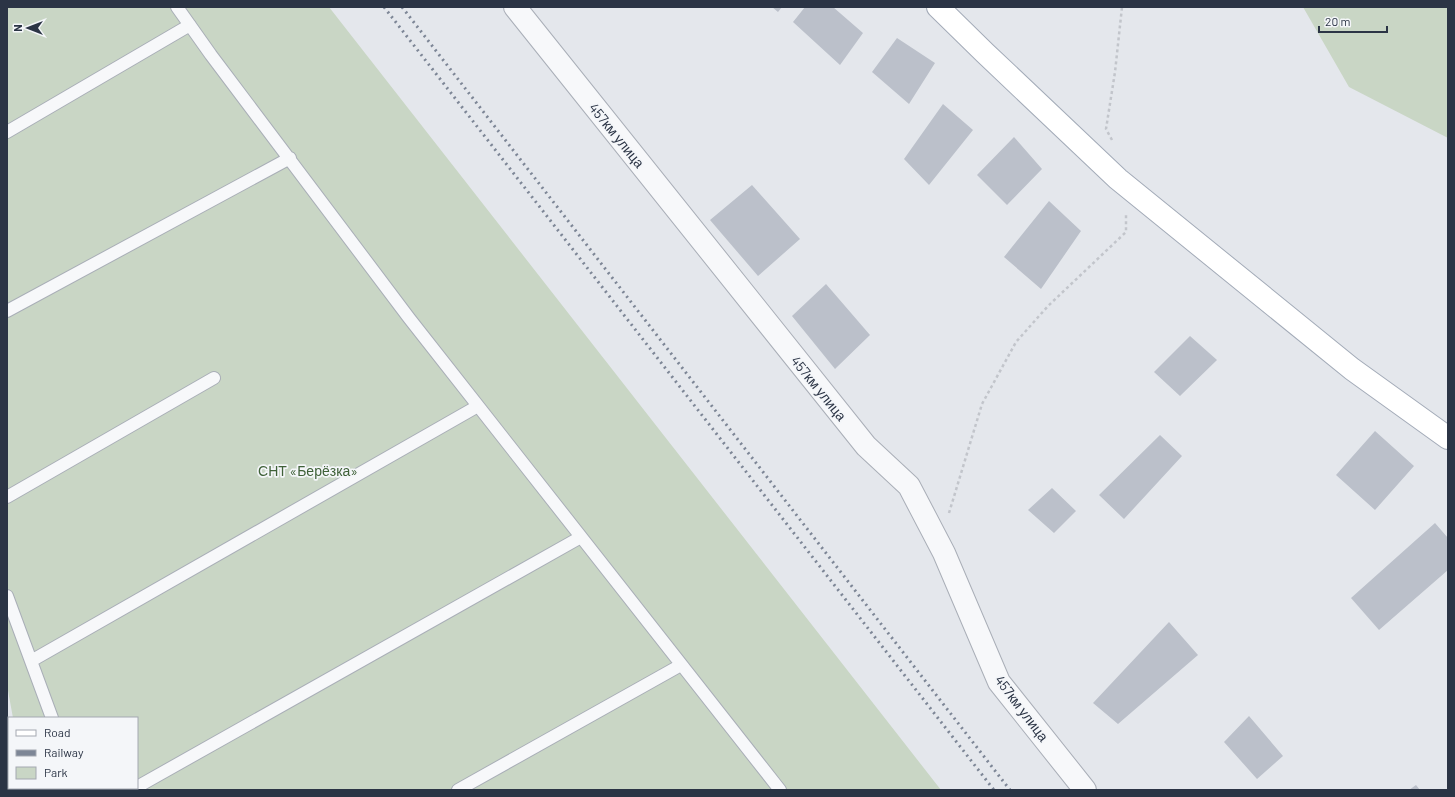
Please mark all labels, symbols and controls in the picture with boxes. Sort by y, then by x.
north arrow [8,8,48,48]
scale bar [1319,8,1387,34]
text: 20 m [1325,14,1351,28]
text: N [11,24,24,32]
street label: 457км улица [586,99,648,171]
street label: 457км улица [788,352,850,424]
park label: СНТ «Берёзка» [258,462,358,479]
street label: 457км улица [992,672,1053,745]
legend [8,717,138,789]
text: Road [44,725,71,739]
text: Railway [44,745,84,759]
text: Park [44,765,68,779]

